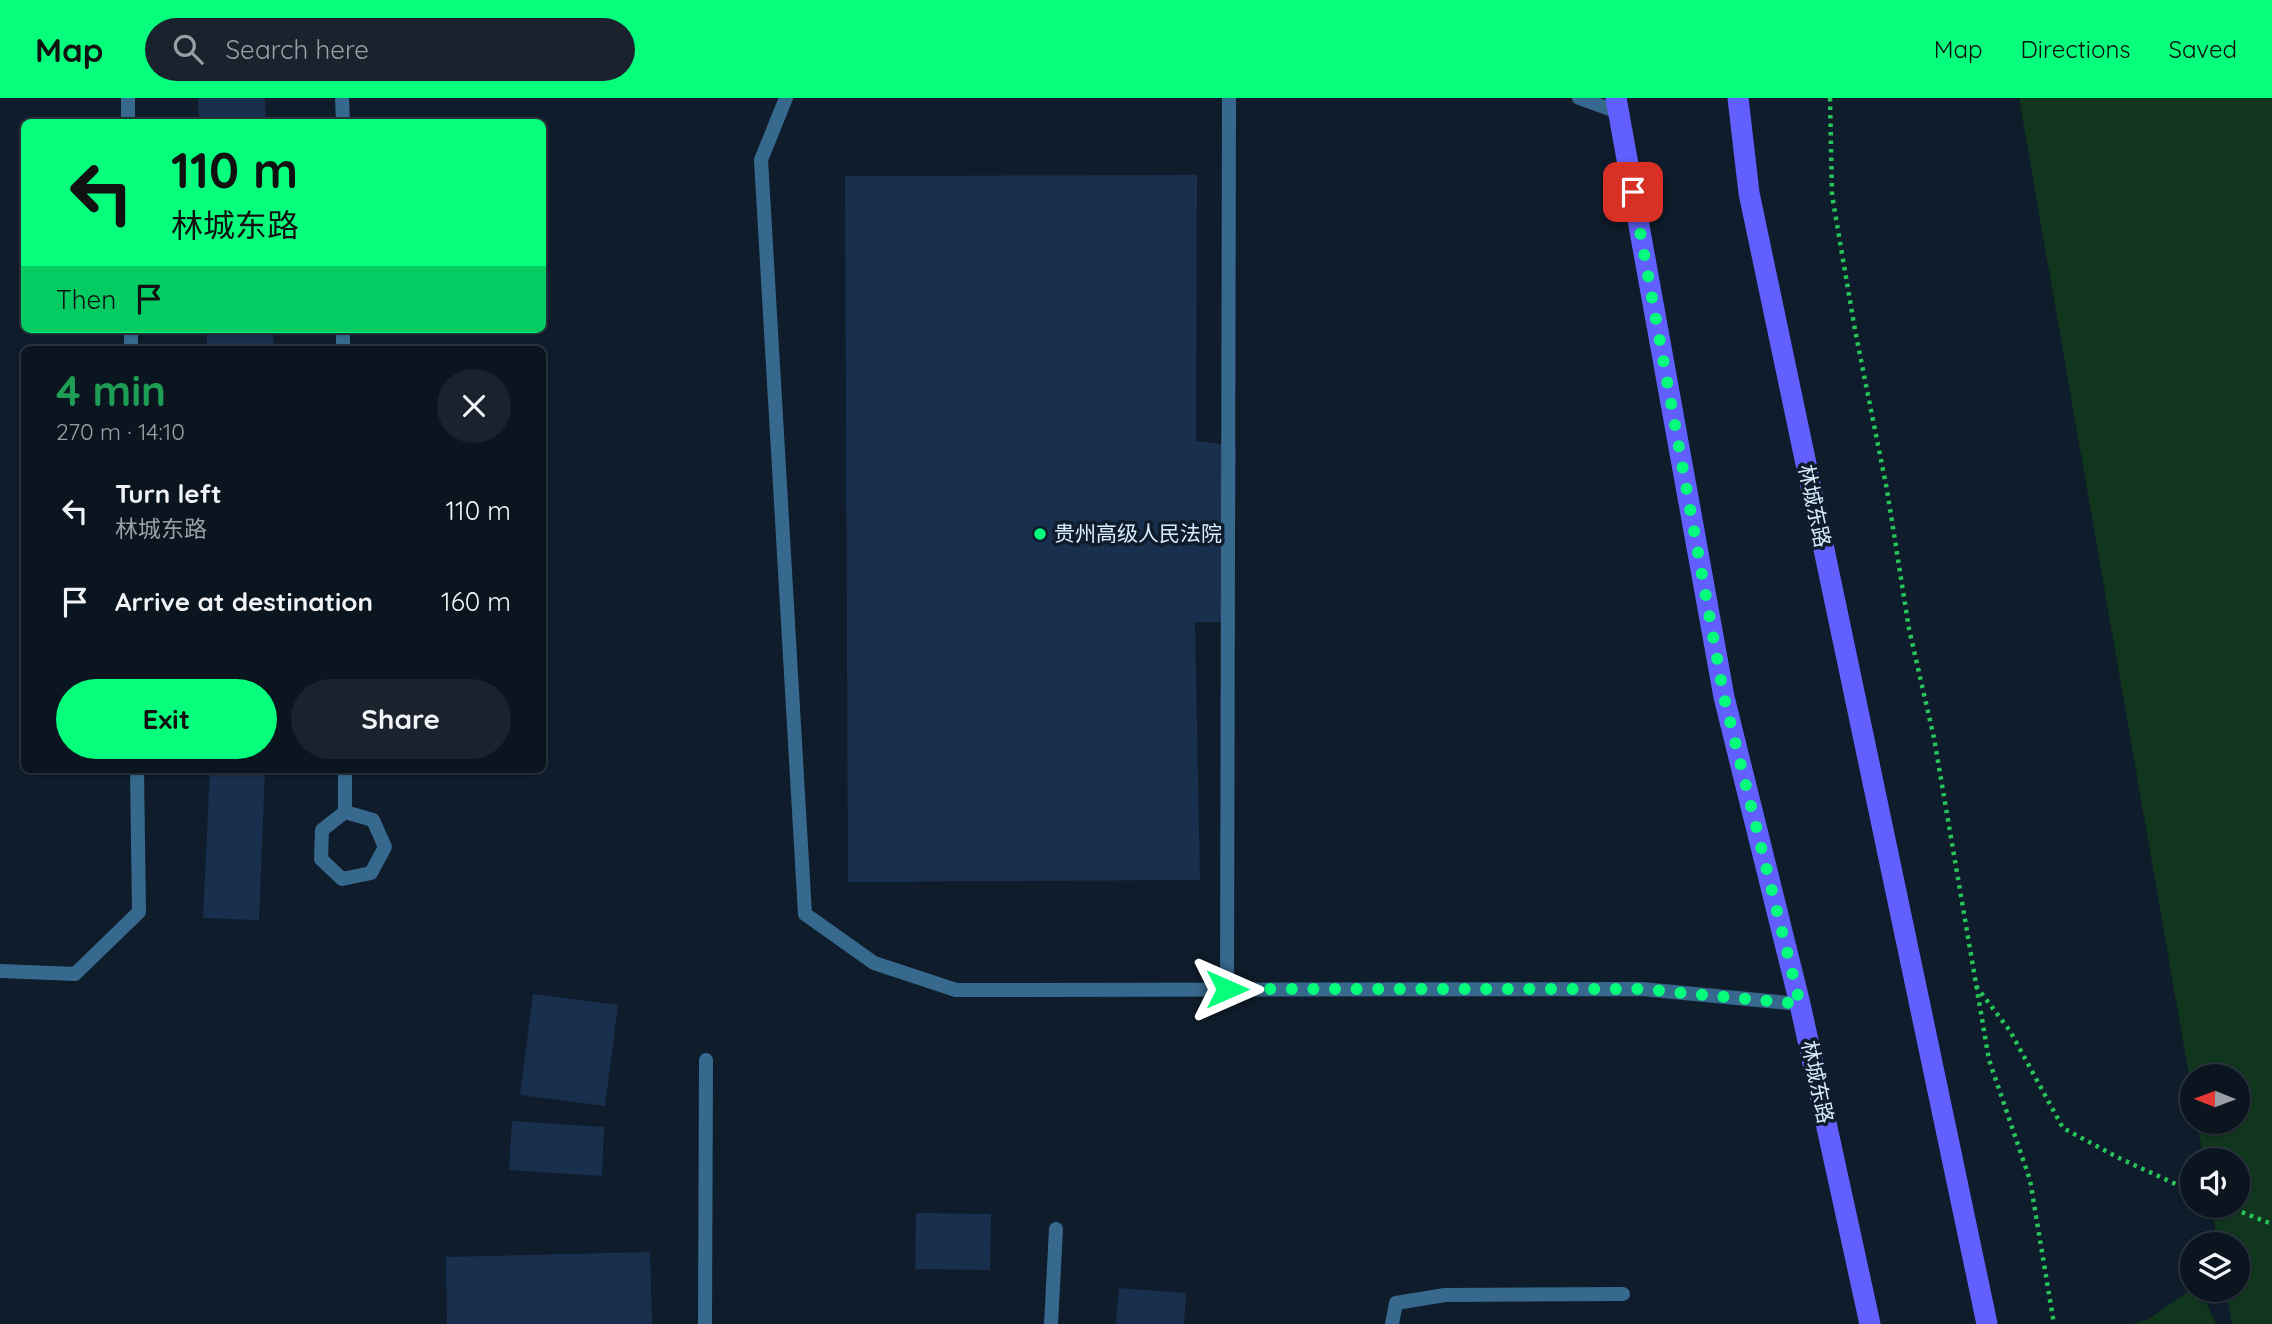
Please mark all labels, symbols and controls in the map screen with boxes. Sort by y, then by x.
search box [145,18,635,81]
text: Map [35,29,103,70]
icon: search [169,30,207,68]
text: Search here [225,33,369,66]
text: Map [1934,34,1983,64]
text: Directions [2021,34,2131,64]
text: Saved [2169,34,2237,64]
text: 110 m [171,139,298,200]
icon: left [56,147,147,238]
pin [1603,162,1663,222]
icon: arrive [1614,173,1652,211]
text: 林城东路 [171,205,299,245]
icon: arrive [130,280,168,318]
text: Then [56,283,116,316]
text: 4 min [56,364,166,417]
button: close [437,369,511,443]
text: 270 m · 14:10 [56,417,185,446]
street label: 林城东路 [1794,462,1836,550]
text: Turn left [115,477,222,510]
icon: left [56,492,94,530]
text: 110 m [445,494,511,527]
text: 林城东路 [115,514,207,543]
place label: 贵州高级人民法院 [1054,520,1222,546]
marker: 贵州高级人民法院 [1032,526,1048,542]
icon: arrive [56,583,94,621]
text: Arrive at destination [115,585,373,618]
text: 160 m [441,585,511,618]
button: Exit [56,679,277,759]
button: Share [291,679,511,759]
position arrow [1190,952,1264,1026]
street label: 林城东路 [1797,1038,1839,1126]
north arrow [2180,1064,2250,1134]
map controls [2180,1064,2250,1302]
button: sound [2180,1148,2250,1218]
button: layers [2180,1232,2250,1302]

